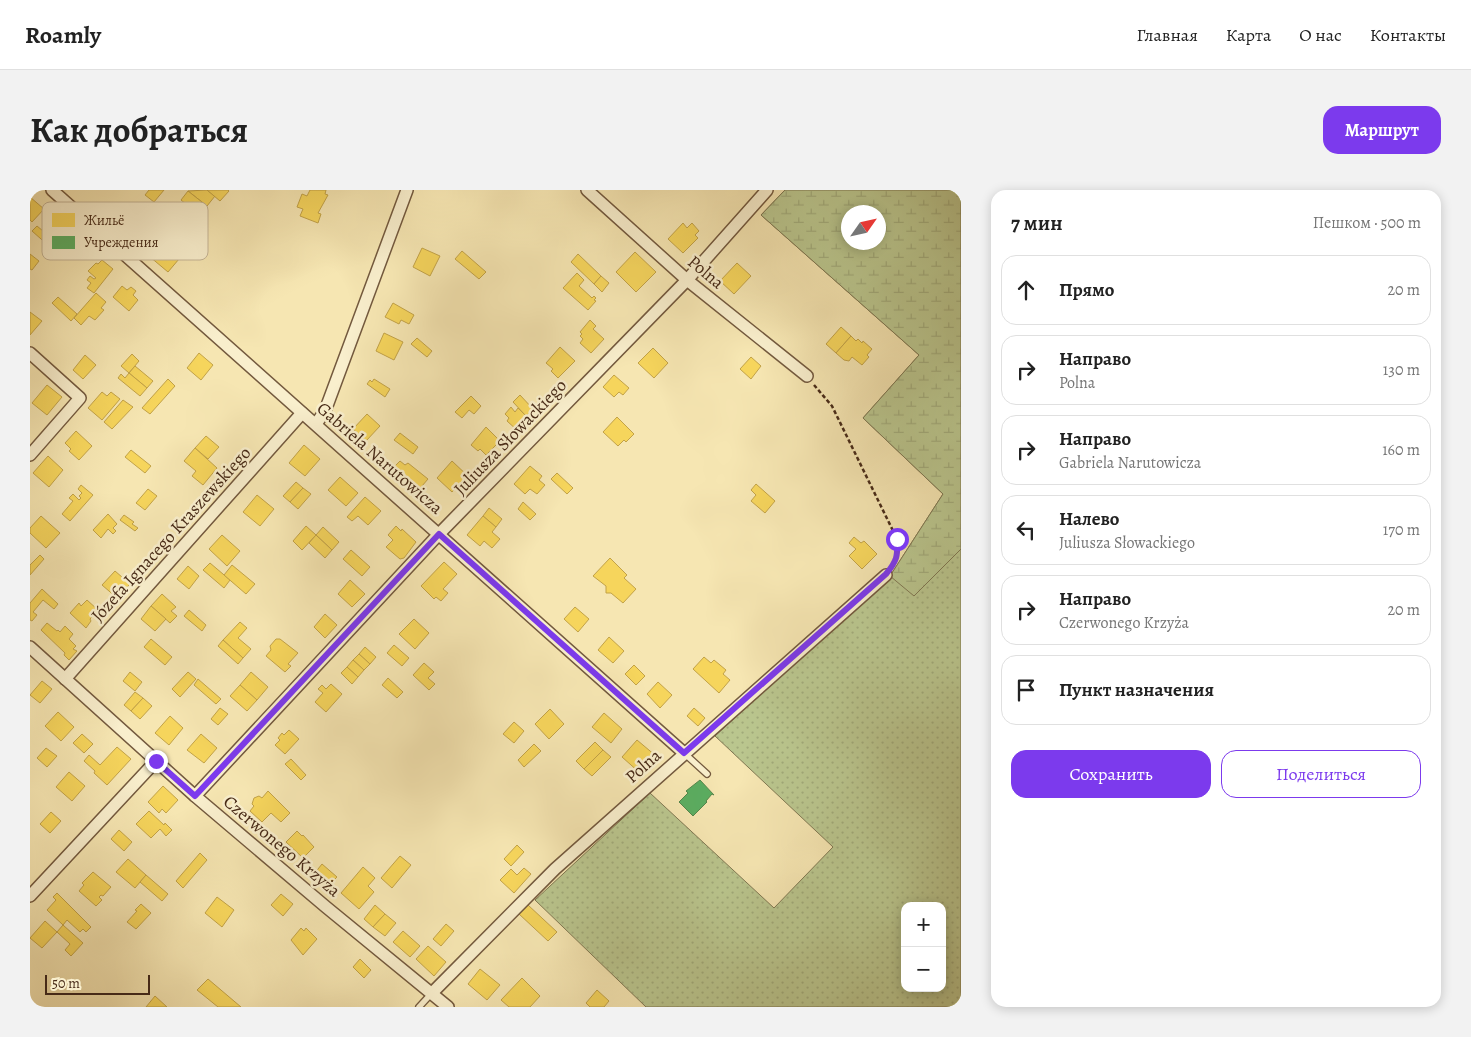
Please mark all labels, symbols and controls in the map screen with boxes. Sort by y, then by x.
text: Roamly [25,19,101,51]
text: Главная [1137,23,1198,47]
text: Карта [1226,23,1271,47]
text: О нас [1299,23,1342,47]
text: Контакты [1370,23,1446,47]
text: Как добраться [30,106,248,154]
button: Маршрут [1323,106,1441,154]
legend [42,202,208,260]
north arrow [841,205,886,250]
text: 7 мин [1011,209,1063,237]
text: Жильё [84,211,124,230]
text: Пешком · 500 m [1313,212,1421,234]
text: Учреждения [84,233,159,252]
street label: Polna [683,250,730,295]
icon: ahead [1012,276,1040,304]
text: Прямо [1059,277,1114,303]
text: 20 m [1387,279,1420,301]
text: Направо [1059,346,1131,372]
icon: right [1012,356,1040,384]
text: 130 m [1383,359,1420,381]
text: Polna [1059,372,1095,394]
street label: Juliusza Słowackiego [448,374,572,500]
street label: Gabriela Narutowicza [312,396,449,520]
text: Направо [1059,426,1131,452]
icon: right [1012,436,1040,464]
text: 160 m [1382,439,1420,461]
street label: Józefa Ignacego Kraszewskiego [86,441,256,627]
text: Gabriela Narutowicza [1059,452,1201,474]
text: Налево [1059,506,1119,532]
icon: left [1012,516,1040,544]
text: 170 m [1383,519,1420,541]
route start [886,528,909,551]
text: Juliusza Słowackiego [1059,532,1195,554]
text: Направо [1059,586,1131,612]
icon: right [1012,596,1040,624]
text: 20 m [1387,599,1420,621]
text: Czerwonego Krzyża [1059,612,1189,634]
icon: arrive [1012,676,1040,704]
text: Пункт назначения [1059,677,1214,703]
street label: Polna [620,743,667,789]
route end [145,750,168,773]
button: Сохранить [1011,750,1211,798]
button: Поделиться [1221,750,1421,798]
street label: Czerwonego Krzyża [218,790,346,903]
map controls [901,902,946,992]
button: + [901,902,946,947]
button: − [901,947,946,992]
scale bar [45,972,150,995]
text: 50 m [52,974,80,993]

